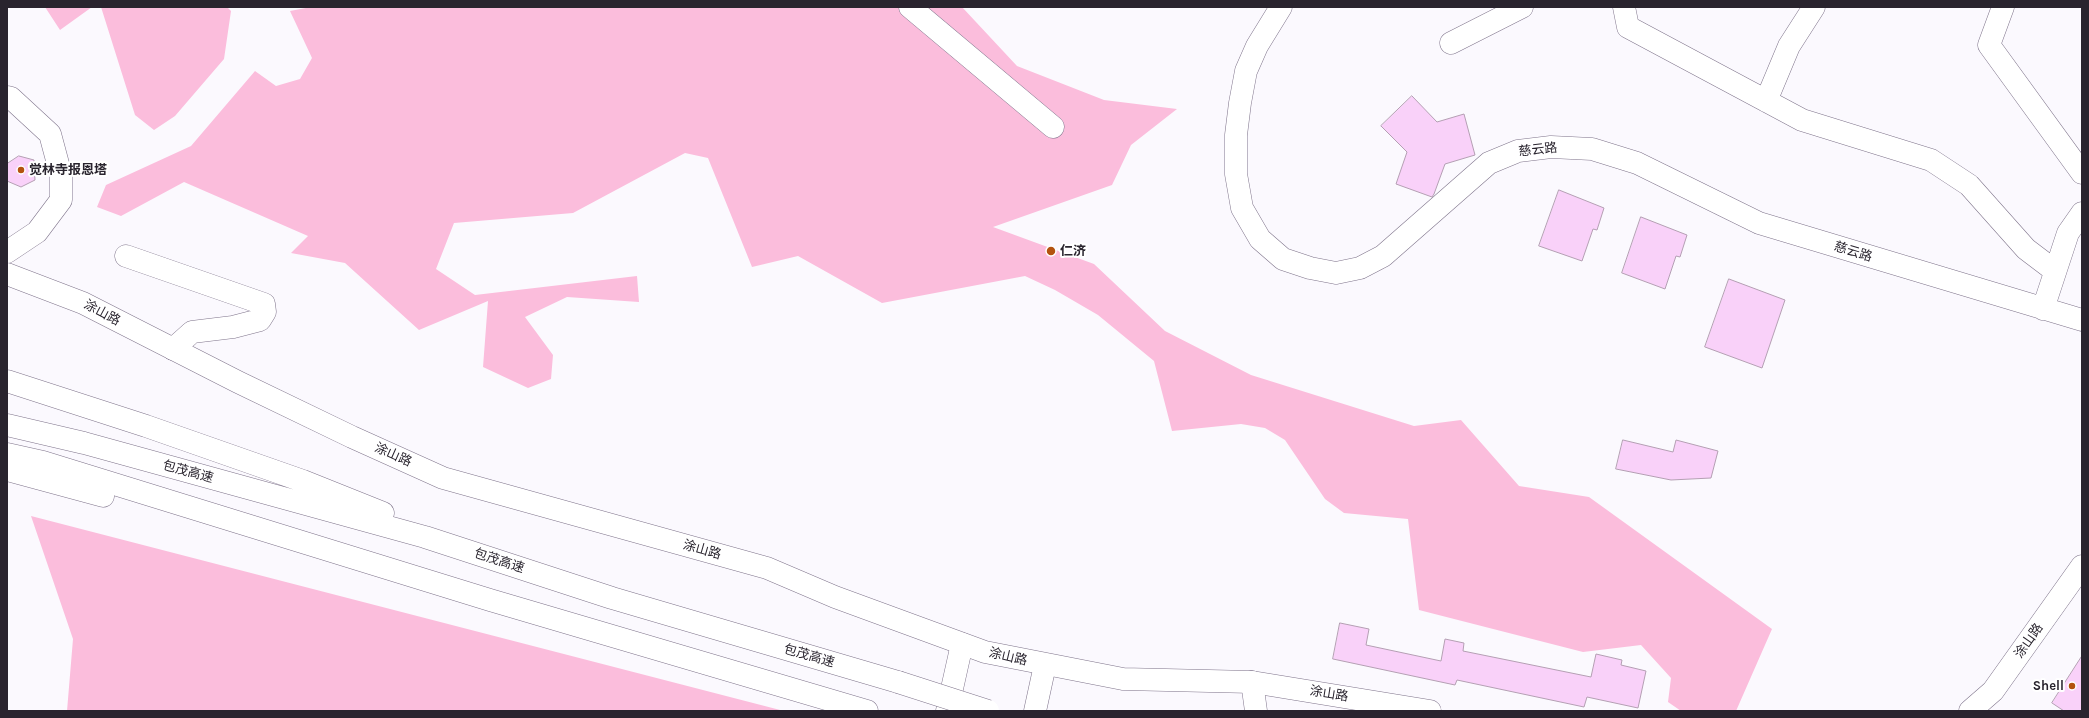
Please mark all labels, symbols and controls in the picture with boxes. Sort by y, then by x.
street label: 慈云路 [1518,140,1558,160]
place label: 觉林寺报恩塔 [29,162,107,178]
marker: 觉林寺报恩塔 [16,165,26,175]
street label: 慈云路 [1832,239,1874,265]
place label: 仁济 [1060,243,1086,259]
marker: 仁济 [1045,245,1057,257]
street label: 涂山路 [81,297,123,329]
street label: 涂山路 [372,440,414,470]
street label: 包茂高速 [161,458,215,486]
street label: 涂山路 [681,537,723,563]
street label: 包茂高速 [472,546,526,576]
street label: 涂山路 [2011,621,2047,661]
street label: 包茂高速 [782,641,836,671]
street label: 涂山路 [987,645,1029,669]
place label: Shell [2033,678,2064,694]
marker: Shell [2067,681,2077,691]
street label: 涂山路 [1309,683,1349,705]

